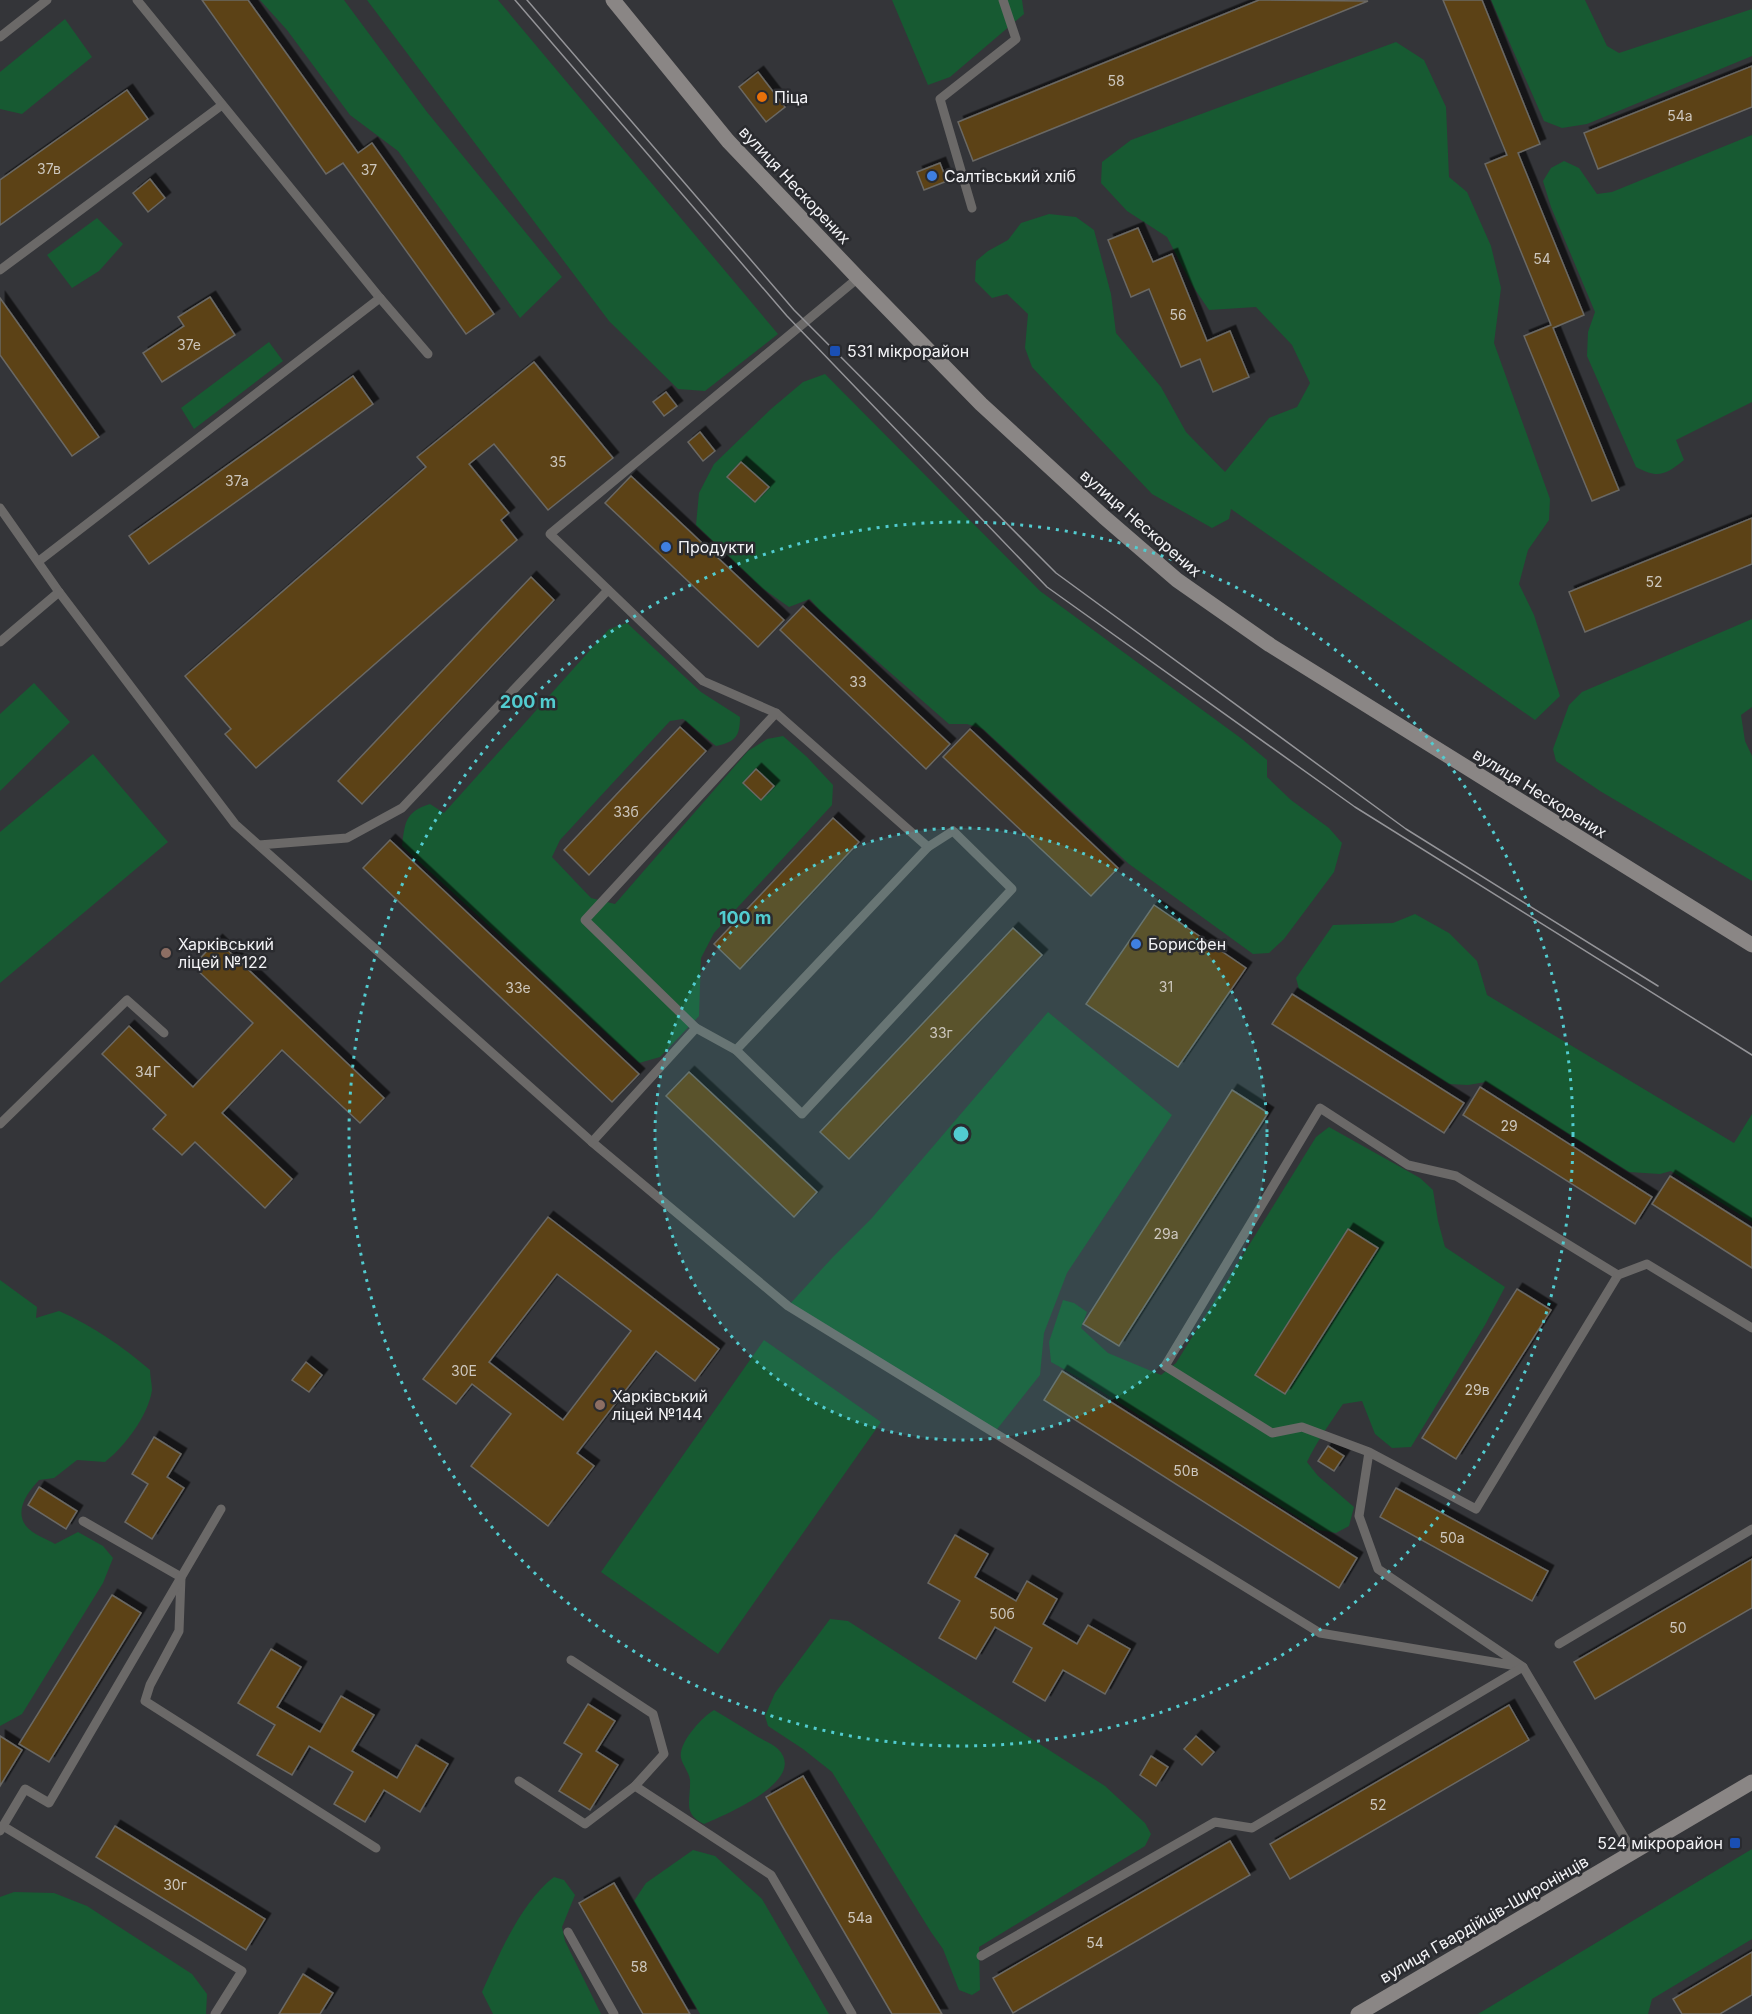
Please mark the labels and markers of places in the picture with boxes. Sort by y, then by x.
place label: Піца [774,87,808,107]
marker: Піца [755,90,769,104]
place label: Салтівський хліб [944,166,1076,186]
marker: Салтівський хліб [925,169,939,183]
place label: 531 мікрорайон [847,341,969,361]
marker: 531 мікрорайон [828,344,842,358]
place label: Продукти [678,537,754,557]
marker: Продукти [659,540,673,554]
place label: Харківський ліцей №122 [178,934,274,972]
place label: Борисфен [1148,934,1226,954]
marker: Борисфен [1129,937,1143,951]
marker: Харківський ліцей №122 [159,946,173,960]
centre of rings [951,1124,971,1144]
place label: Харківський ліцей №144 [612,1386,708,1424]
marker: Харківський ліцей №144 [593,1398,607,1412]
place label: 524 мікрорайон [1597,1833,1723,1853]
marker: 524 мікрорайон [1728,1836,1742,1850]

